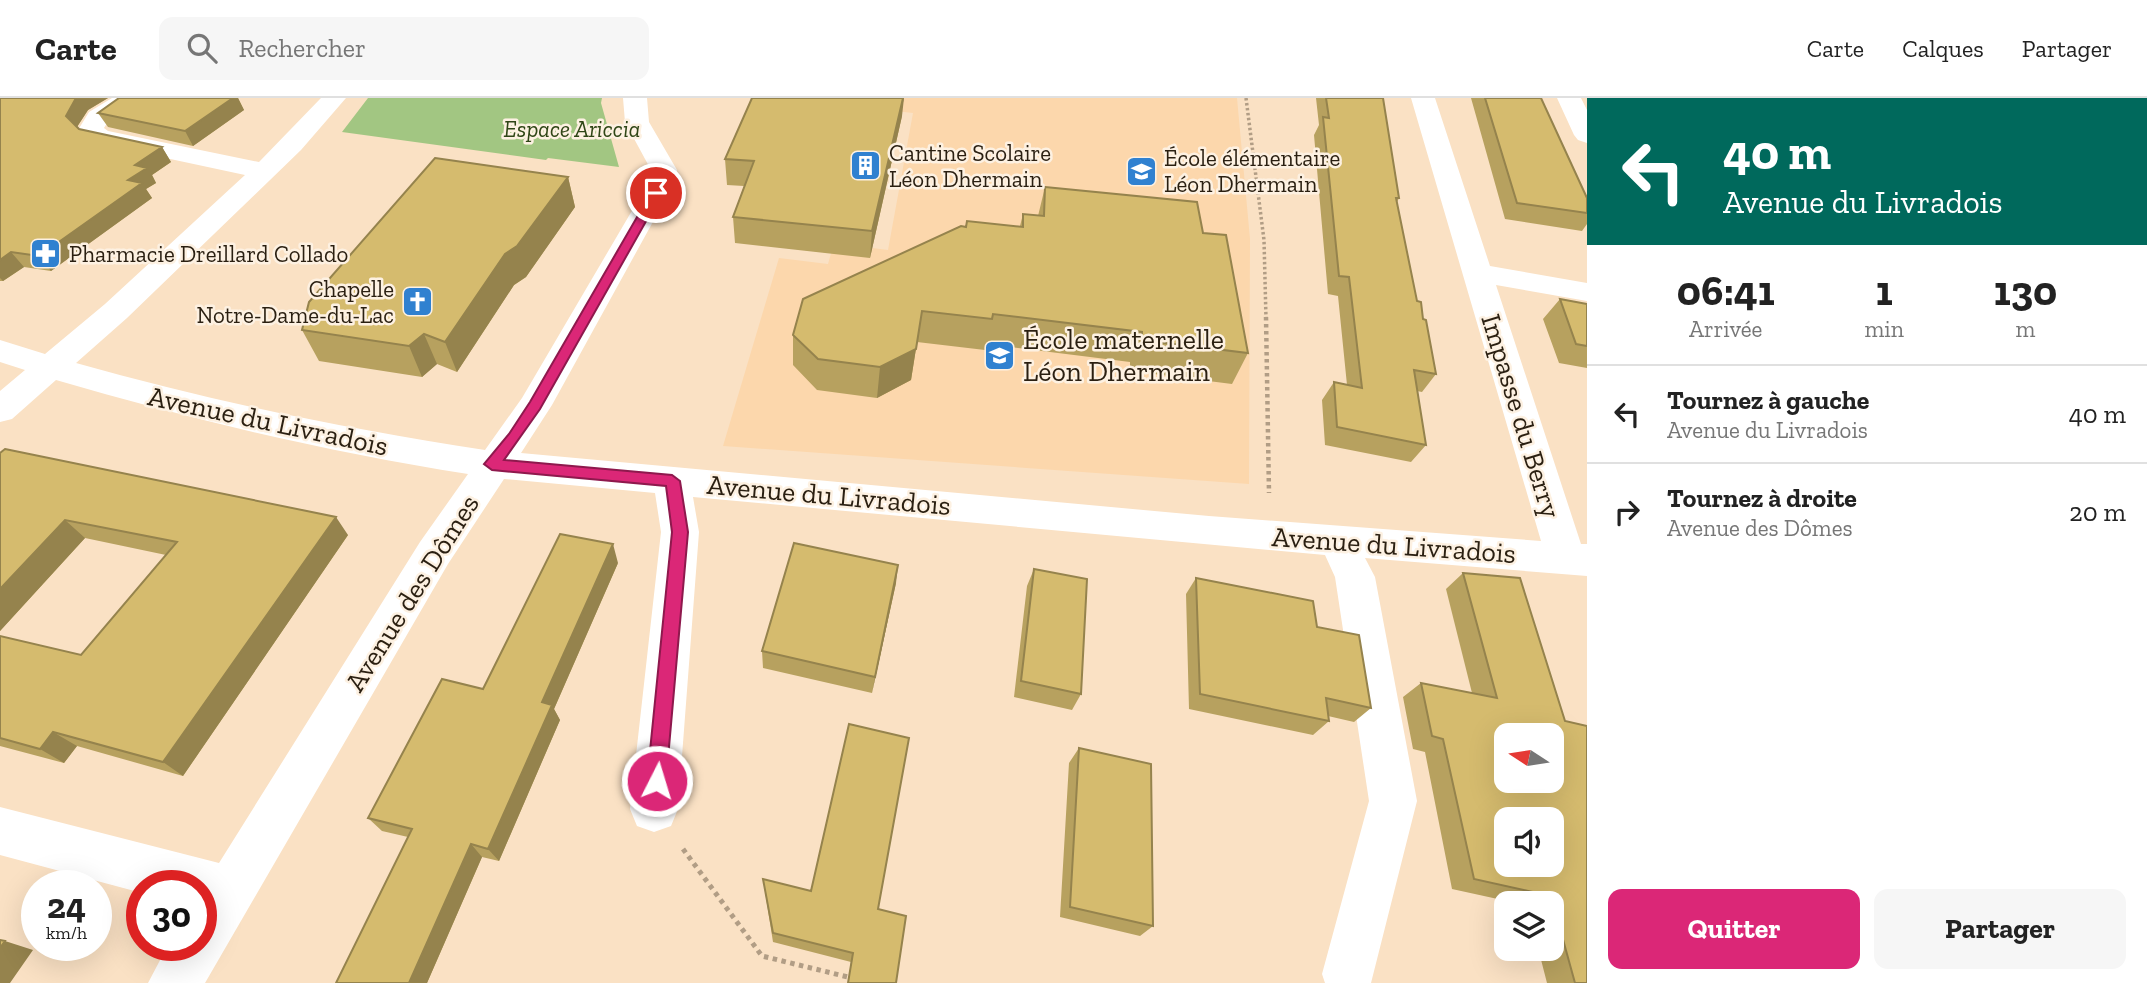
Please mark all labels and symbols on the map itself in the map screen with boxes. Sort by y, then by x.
park label: Espace Ariccia [504,115,640,143]
place label: Cantine Scolaire Léon Dhermain [889,139,1051,193]
place label: École élémentaire Léon Dhermain [1164,144,1340,198]
building icon: Cantine Scolaire Léon Dhermain [849,149,883,183]
school or university icon: École élémentaire Léon Dhermain [1124,154,1158,188]
pin [626,163,686,223]
pharmacy icon: Pharmacie Dreillard Collado [29,237,63,271]
place label: Pharmacie Dreillard Collado [69,240,348,268]
place label: Chapelle Notre-Dame-du-Lac [197,275,394,329]
church icon: Chapelle Notre-Dame-du-Lac [400,285,434,319]
street label: Impasse du Berry [1474,310,1568,523]
place label: École maternelle Léon Dhermain [1023,323,1224,388]
school or university icon: École maternelle Léon Dhermain [983,338,1017,372]
street label: Avenue du Livradois [145,379,391,463]
street label: Avenue du Livradois [706,468,952,522]
street label: Avenue des Dômes [338,488,486,698]
street label: Avenue du Livradois [1271,520,1517,570]
north arrow [1494,723,1564,793]
position arrow [620,744,694,818]
speed limit sign: 30 [126,870,217,961]

